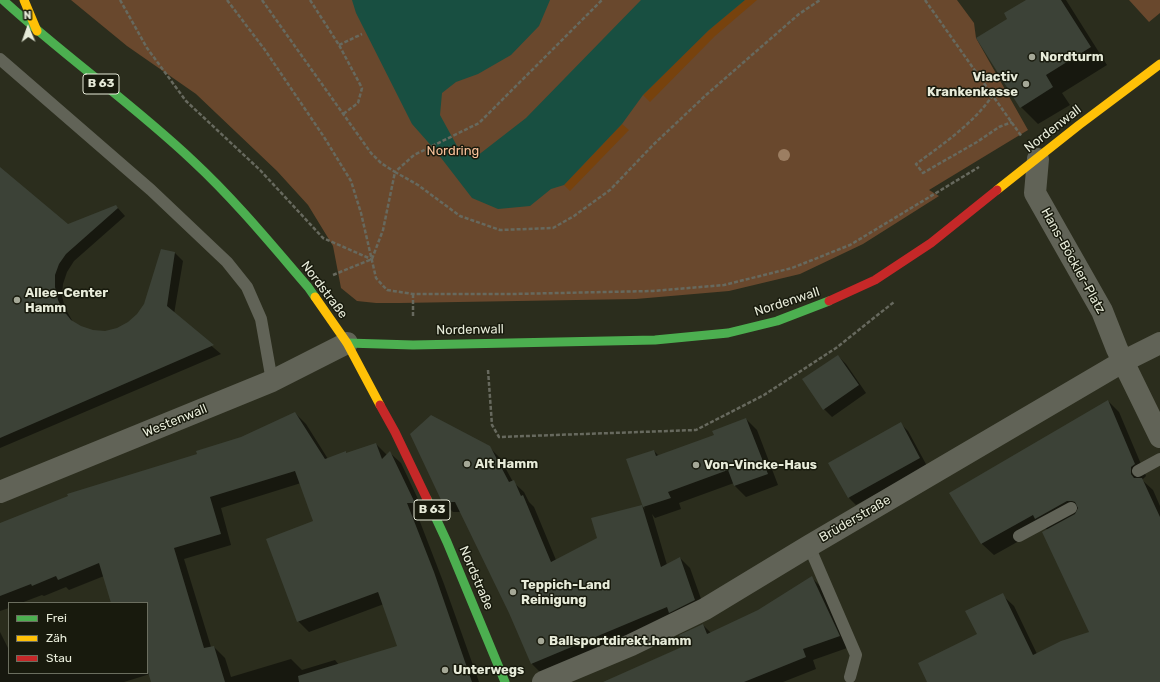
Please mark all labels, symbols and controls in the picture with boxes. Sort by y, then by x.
north arrow [8,8,48,48]
text: N [23,9,32,22]
place label: Nordturm [1040,49,1104,65]
marker: Nordturm [1027,52,1037,62]
place label: Viactiv Krankenkasse [927,69,1018,100]
road number: B 63 [83,74,119,94]
marker: Viactiv Krankenkasse [1021,79,1031,89]
street label: Nordenwall [1021,102,1085,156]
park label: Nordring [427,143,479,159]
street label: Hans-Böckler-Platz [1037,205,1109,317]
street label: Nordstraße [297,258,351,322]
street label: Nordenwall [752,284,822,320]
place label: Allee-Center Hamm [25,285,108,316]
marker: Allee-Center Hamm [12,295,22,305]
street label: Nordenwall [436,322,504,338]
street label: Westenwall [141,401,209,441]
place label: Alt Hamm [475,456,538,472]
place label: Von-Vincke-Haus [704,457,817,473]
marker: Alt Hamm [462,459,472,469]
marker: Von-Vincke-Haus [691,460,701,470]
street label: Brüderstraße [816,492,894,546]
road number: B 63 [414,500,450,520]
street label: Nordstraße [456,544,496,612]
place label: Teppich-Land Reinigung [521,577,610,608]
marker: Teppich-Land Reinigung [508,587,518,597]
legend [8,602,148,674]
text: Frei [46,611,67,625]
text: Zäh [46,631,67,645]
place label: Ballsportdirekt.hamm [549,633,691,649]
marker: Ballsportdirekt.hamm [536,636,546,646]
text: Stau [46,651,72,665]
place label: Unterwegs [453,662,524,678]
marker: Unterwegs [440,665,450,675]

